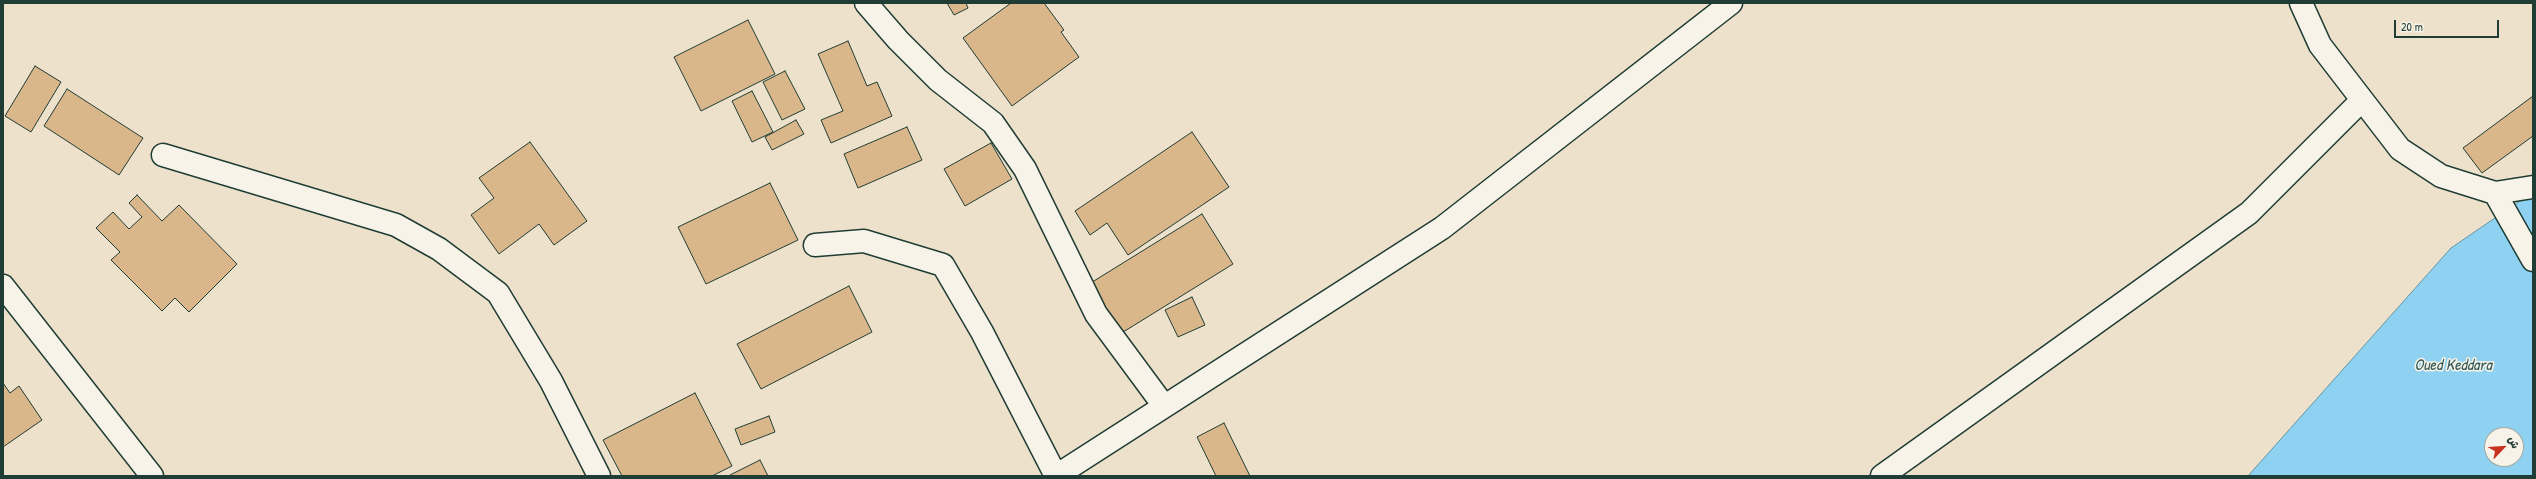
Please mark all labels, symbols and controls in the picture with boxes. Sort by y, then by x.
scale bar [2396,12,2501,38]
text: 20 m [2401,18,2423,35]
water label: Oued Keddara [2414,356,2492,376]
north arrow [2484,427,2524,467]
text: ش [2505,434,2523,451]

